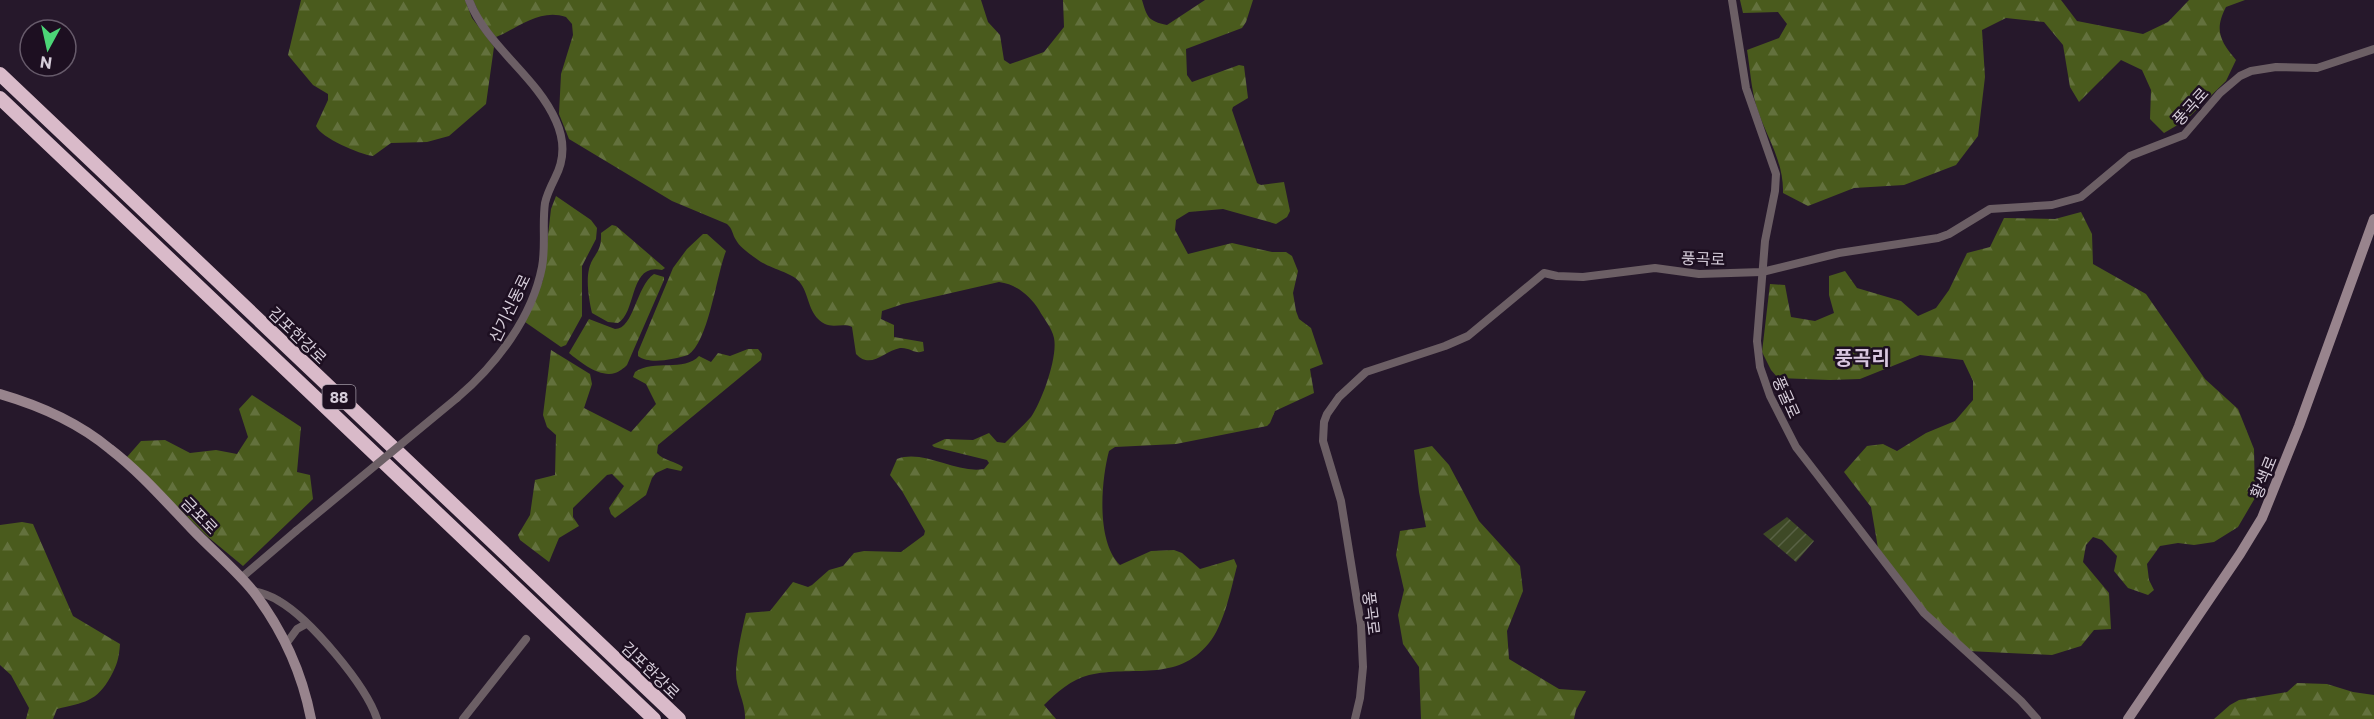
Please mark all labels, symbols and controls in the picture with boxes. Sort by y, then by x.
north arrow [18,18,78,78]
text: N [39,53,53,74]
street label: 풍곡로 [2168,83,2212,129]
street label: 풍곡로 [1681,248,1726,268]
street label: 신기신동로 [484,271,534,345]
street label: 김포한강로 [265,303,331,368]
district label: 풍곡리 [1834,345,1890,369]
street label: 풍굴로 [1769,373,1805,421]
road number: 88 [322,385,356,409]
street label: 황색로 [2246,453,2280,501]
street label: 금포로 [178,493,222,538]
street label: 풍곡로 [1360,590,1384,636]
street label: 김포한강로 [618,638,684,703]

